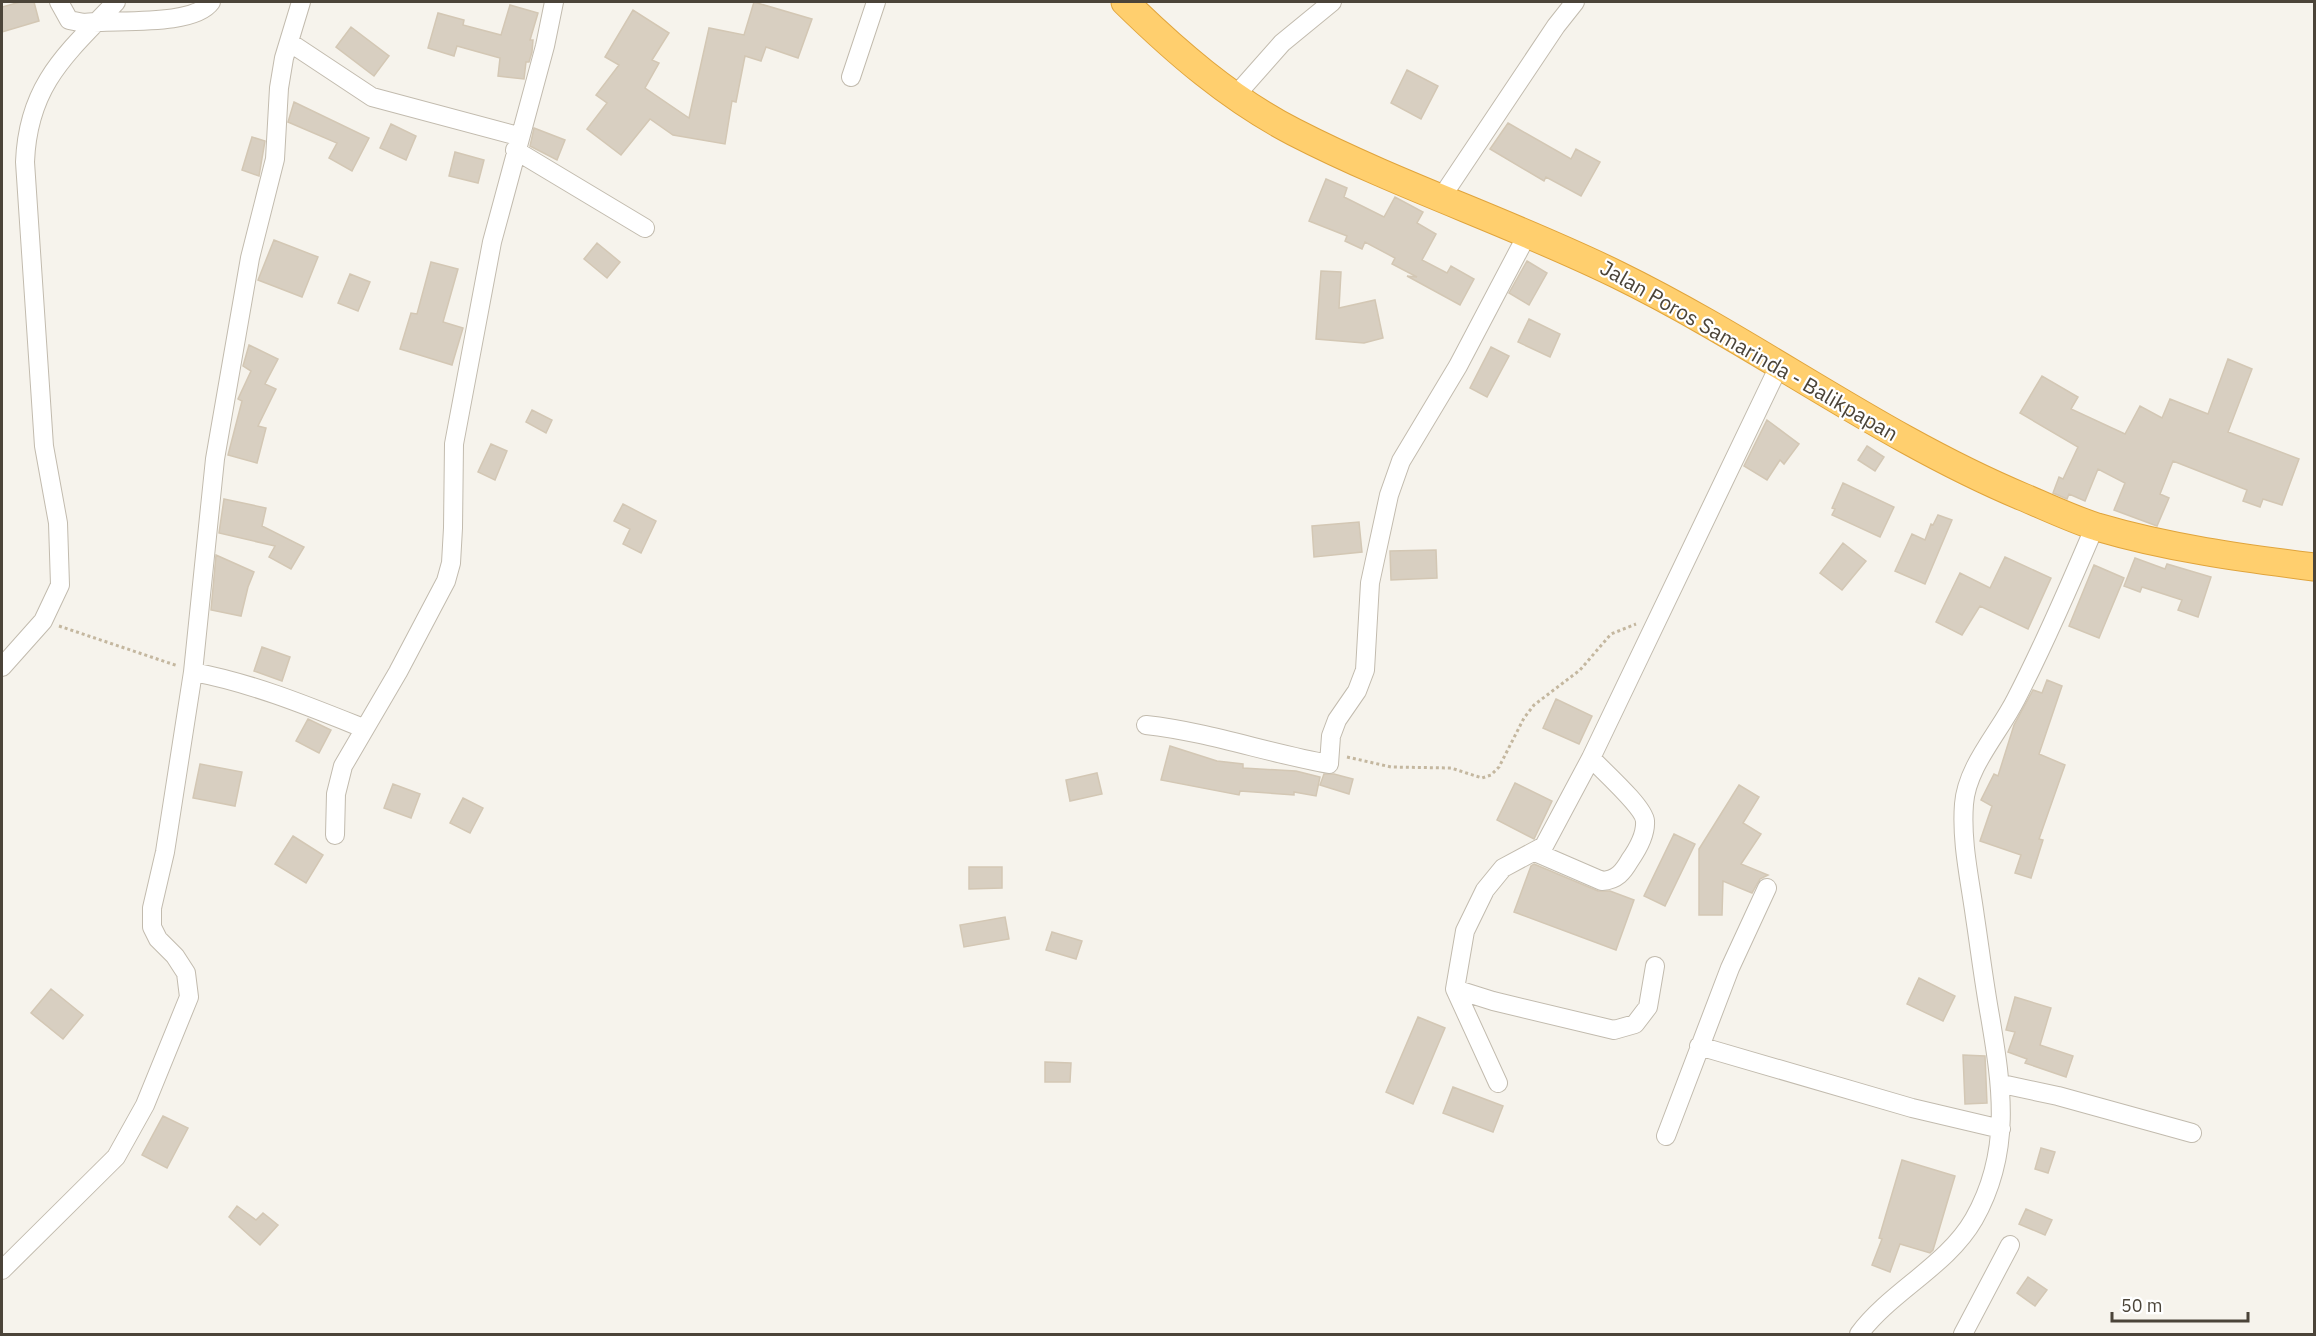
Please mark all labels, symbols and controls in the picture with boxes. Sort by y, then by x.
street label: Jalan Poros Samarinda - Balikpapan [1595,253,1904,447]
scale bar [2112,1285,2248,1323]
text: 50 m [2121,1294,2163,1317]

